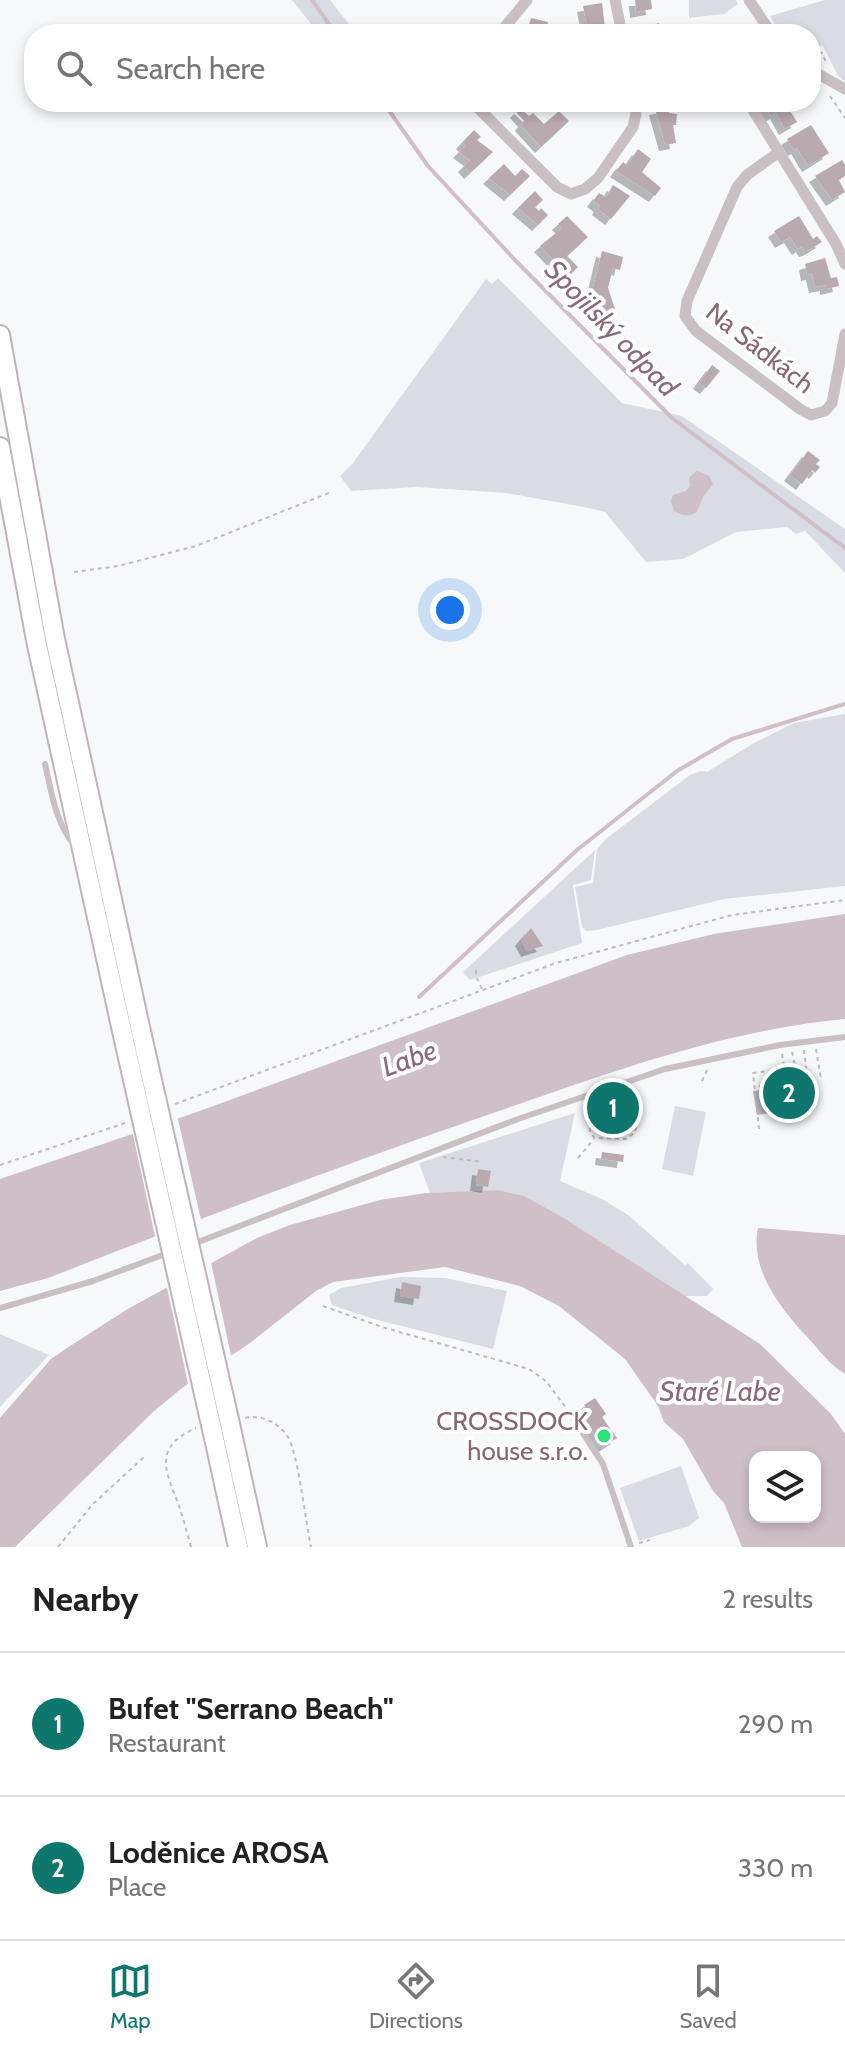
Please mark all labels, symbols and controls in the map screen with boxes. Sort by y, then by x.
search box [24,24,821,112]
icon: search [52,46,96,90]
text: Search here [116,50,265,87]
water label: Spojilský odpad [538,253,687,404]
street label: Na Sádkách [700,296,820,400]
your location [430,590,470,630]
water label: Labe [377,1032,441,1083]
pin: 2 [763,1063,815,1123]
pin: 1 [587,1078,639,1138]
water label: Staré Labe [660,1374,781,1408]
place label: CROSSDOCK house s.r.o. [436,1405,588,1467]
marker: CROSSDOCK house s.r.o. [595,1427,613,1445]
map controls [749,1451,821,1523]
button: layers [749,1451,821,1523]
text: Nearby [32,1578,139,1620]
text: 2 results [722,1583,813,1615]
text: Bufet "Serrano Beach" [108,1690,394,1727]
text: 1 [53,1708,63,1740]
text: 290 m [738,1708,813,1740]
text: Restaurant [108,1727,226,1759]
text: Loděnice AROSA [108,1834,328,1871]
text: 2 [51,1852,65,1884]
text: 330 m [738,1852,813,1884]
text: Place [108,1871,166,1903]
tab: Map [108,1959,152,2034]
tab: Directions [369,1959,463,2034]
tab: Saved [680,1959,737,2034]

